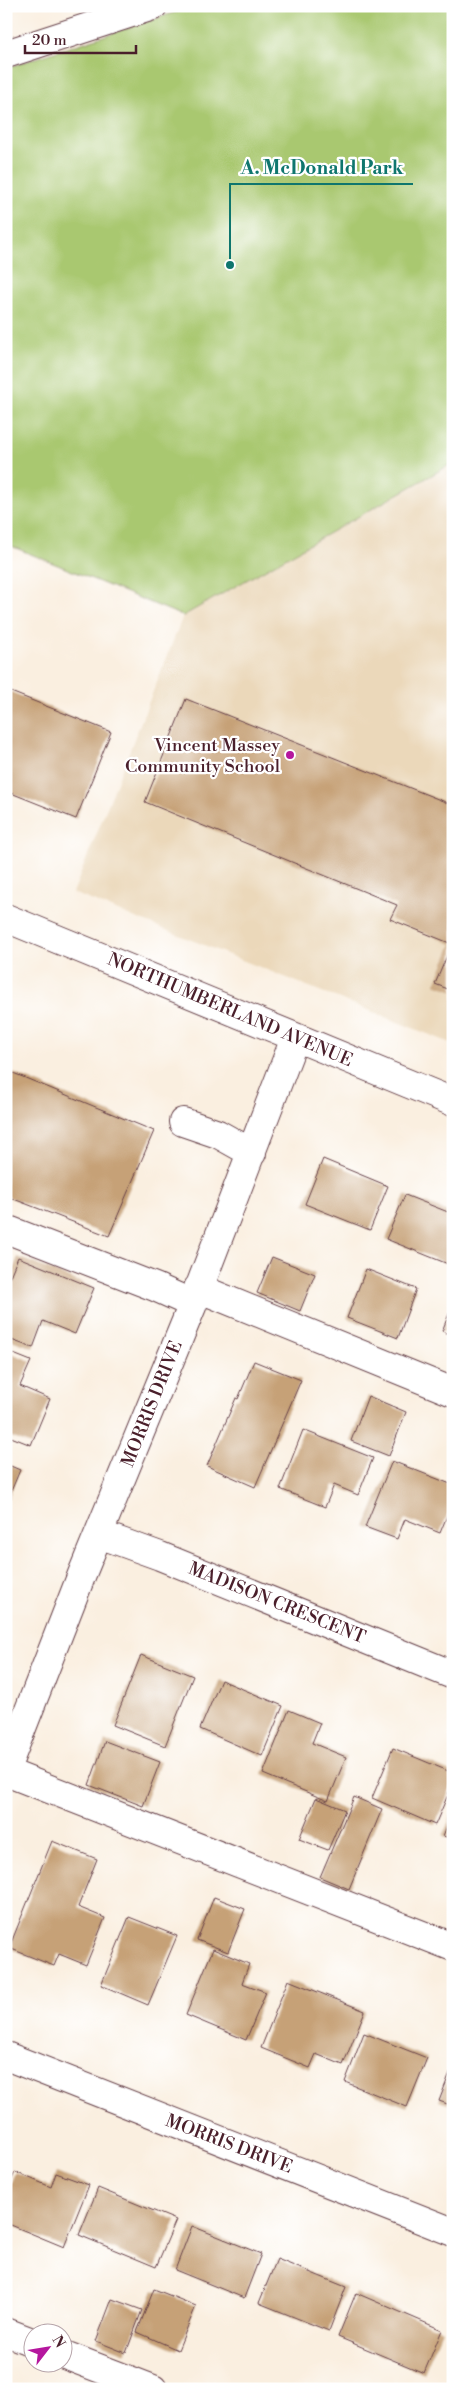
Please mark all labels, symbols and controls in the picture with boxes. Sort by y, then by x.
scale bar [25,22,136,54]
text: 20 m [32,31,67,50]
callout: A. McDonald Park [230,150,413,184]
text: A. McDonald Park [239,156,404,180]
place label: Vincent Massey Community School [125,734,281,778]
marker: Vincent Massey Community School [284,749,296,761]
street label: NORTHUMBERLAND AVENUE [104,948,356,1072]
street label: MORRIS DRIVE [116,1337,188,1471]
street label: MADISON CRESCENT [185,1557,369,1649]
street label: MORRIS DRIVE [162,2109,296,2179]
north arrow [22,2322,72,2372]
text: N [48,2332,69,2351]

